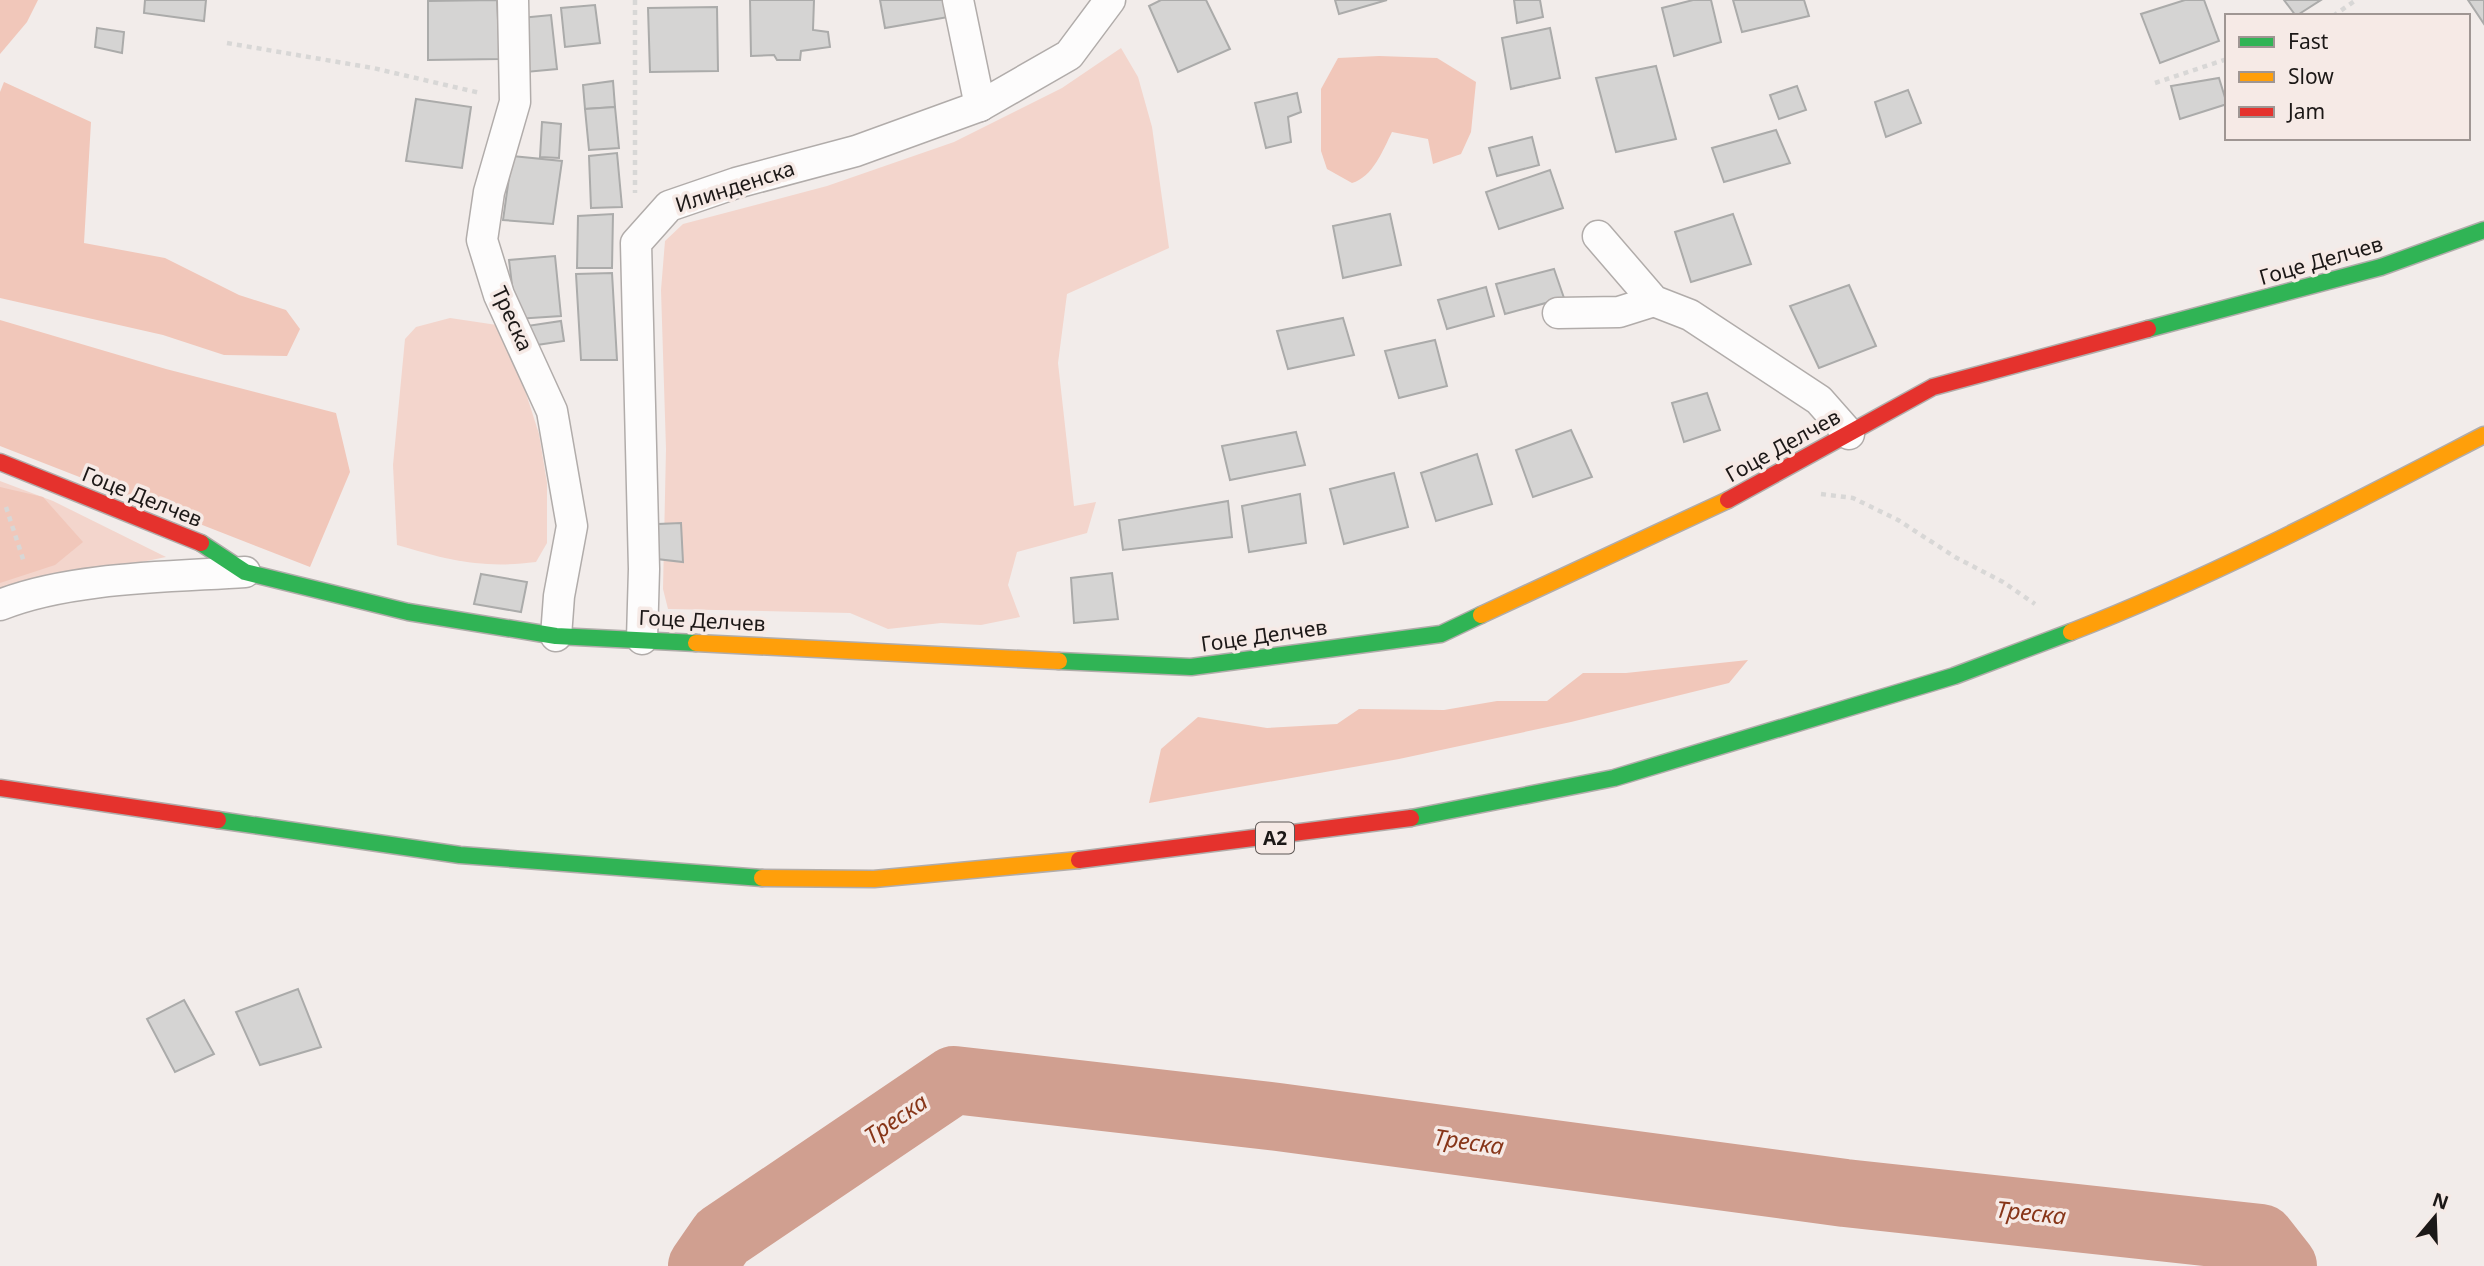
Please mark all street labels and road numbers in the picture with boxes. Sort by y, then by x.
street label: Илинденска [671,154,798,219]
street label: Гоце Делчев [2256,229,2386,291]
street label: Треска [486,282,540,355]
street label: Гоце Делчев [1720,402,1845,488]
street label: Гоце Делчев [78,459,207,533]
street label: Гоце Делчев [638,603,766,637]
street label: Гоце Делчев [1199,612,1329,658]
road number: A2 [1256,822,1294,853]

